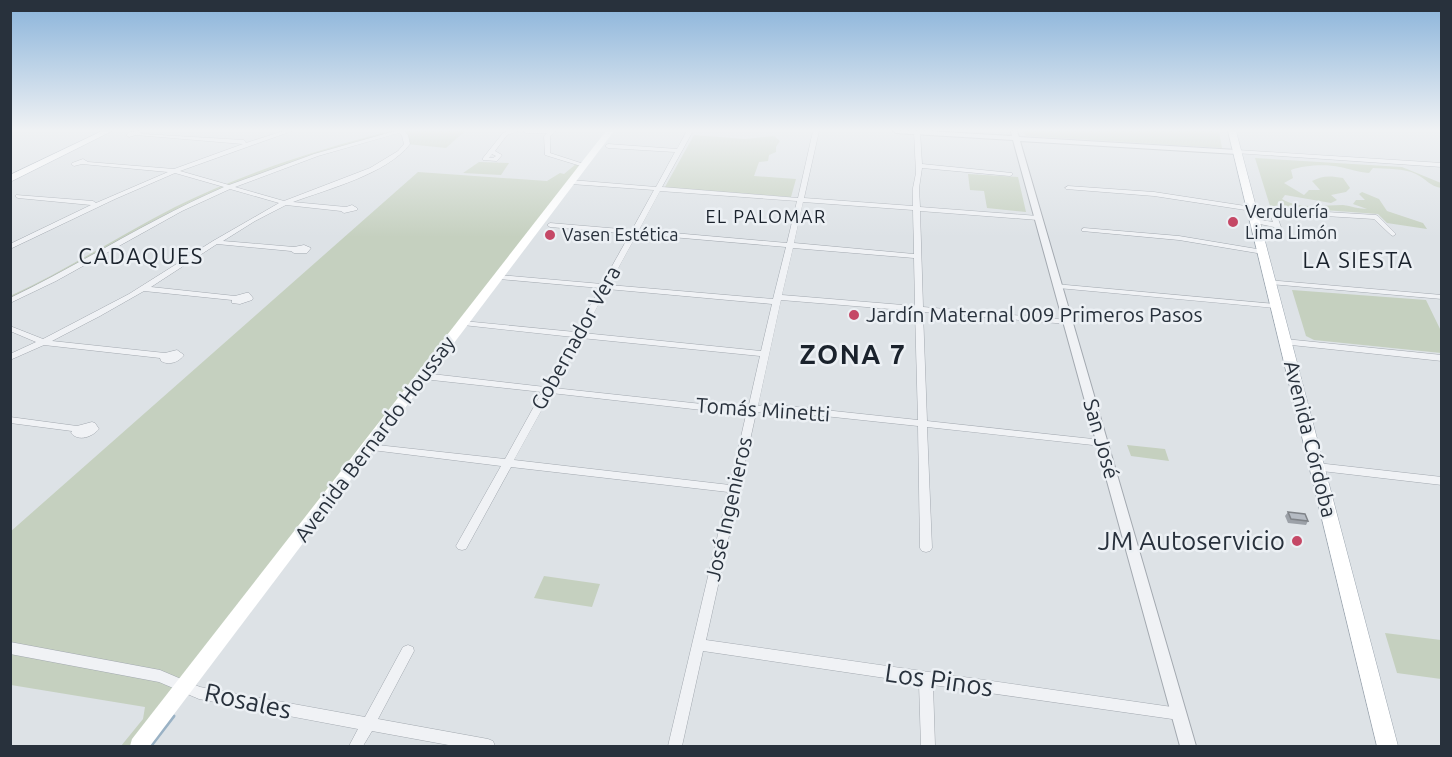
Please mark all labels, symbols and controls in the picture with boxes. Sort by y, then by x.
place label: Verdulería Lima Limón [1245,201,1337,242]
district label: EL PALOMAR [705,206,827,226]
marker: Verdulería Lima Limón [1226,215,1240,229]
place label: Vasen Estética [562,224,678,244]
marker: Vasen Estética [543,228,557,242]
district label: CADAQUES [78,243,204,268]
district label: LA SIESTA [1303,247,1413,272]
street label: Gobernador Vera [526,261,625,414]
place label: Jardín Maternal 009 Primeros Pasos [866,302,1203,326]
marker: Jardín Maternal 009 Primeros Pasos [847,308,861,322]
street label: Avenida Bernardo Houssay [289,331,459,546]
district label: ZONA 7 [800,339,906,369]
street label: Avenida Córdoba [1280,358,1342,520]
street label: Tomás Minetti [695,392,831,426]
street label: San José [1079,396,1125,481]
street label: José Ingenieros [700,434,756,583]
place label: JM Autoservicio [1098,526,1285,555]
marker: JM Autoservicio [1290,534,1304,548]
street label: Los Pinos [883,658,995,701]
street label: Rosales [202,677,294,724]

